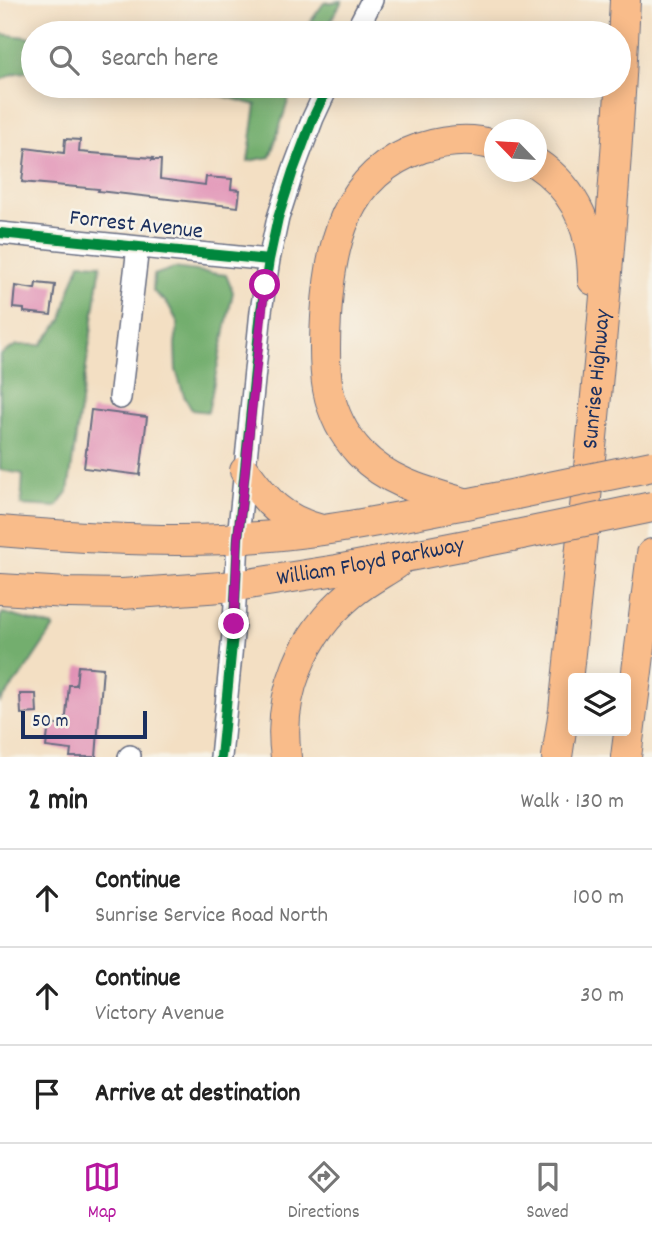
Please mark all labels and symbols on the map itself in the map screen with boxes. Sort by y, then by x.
north arrow [484,119,547,182]
street label: Forrest Avenue [68,203,204,249]
route start [249,269,280,300]
street label: Sunrise Highway [575,307,620,451]
street label: William Floyd Parkway [274,529,468,596]
route end [218,608,249,639]
scale bar [21,708,147,740]

